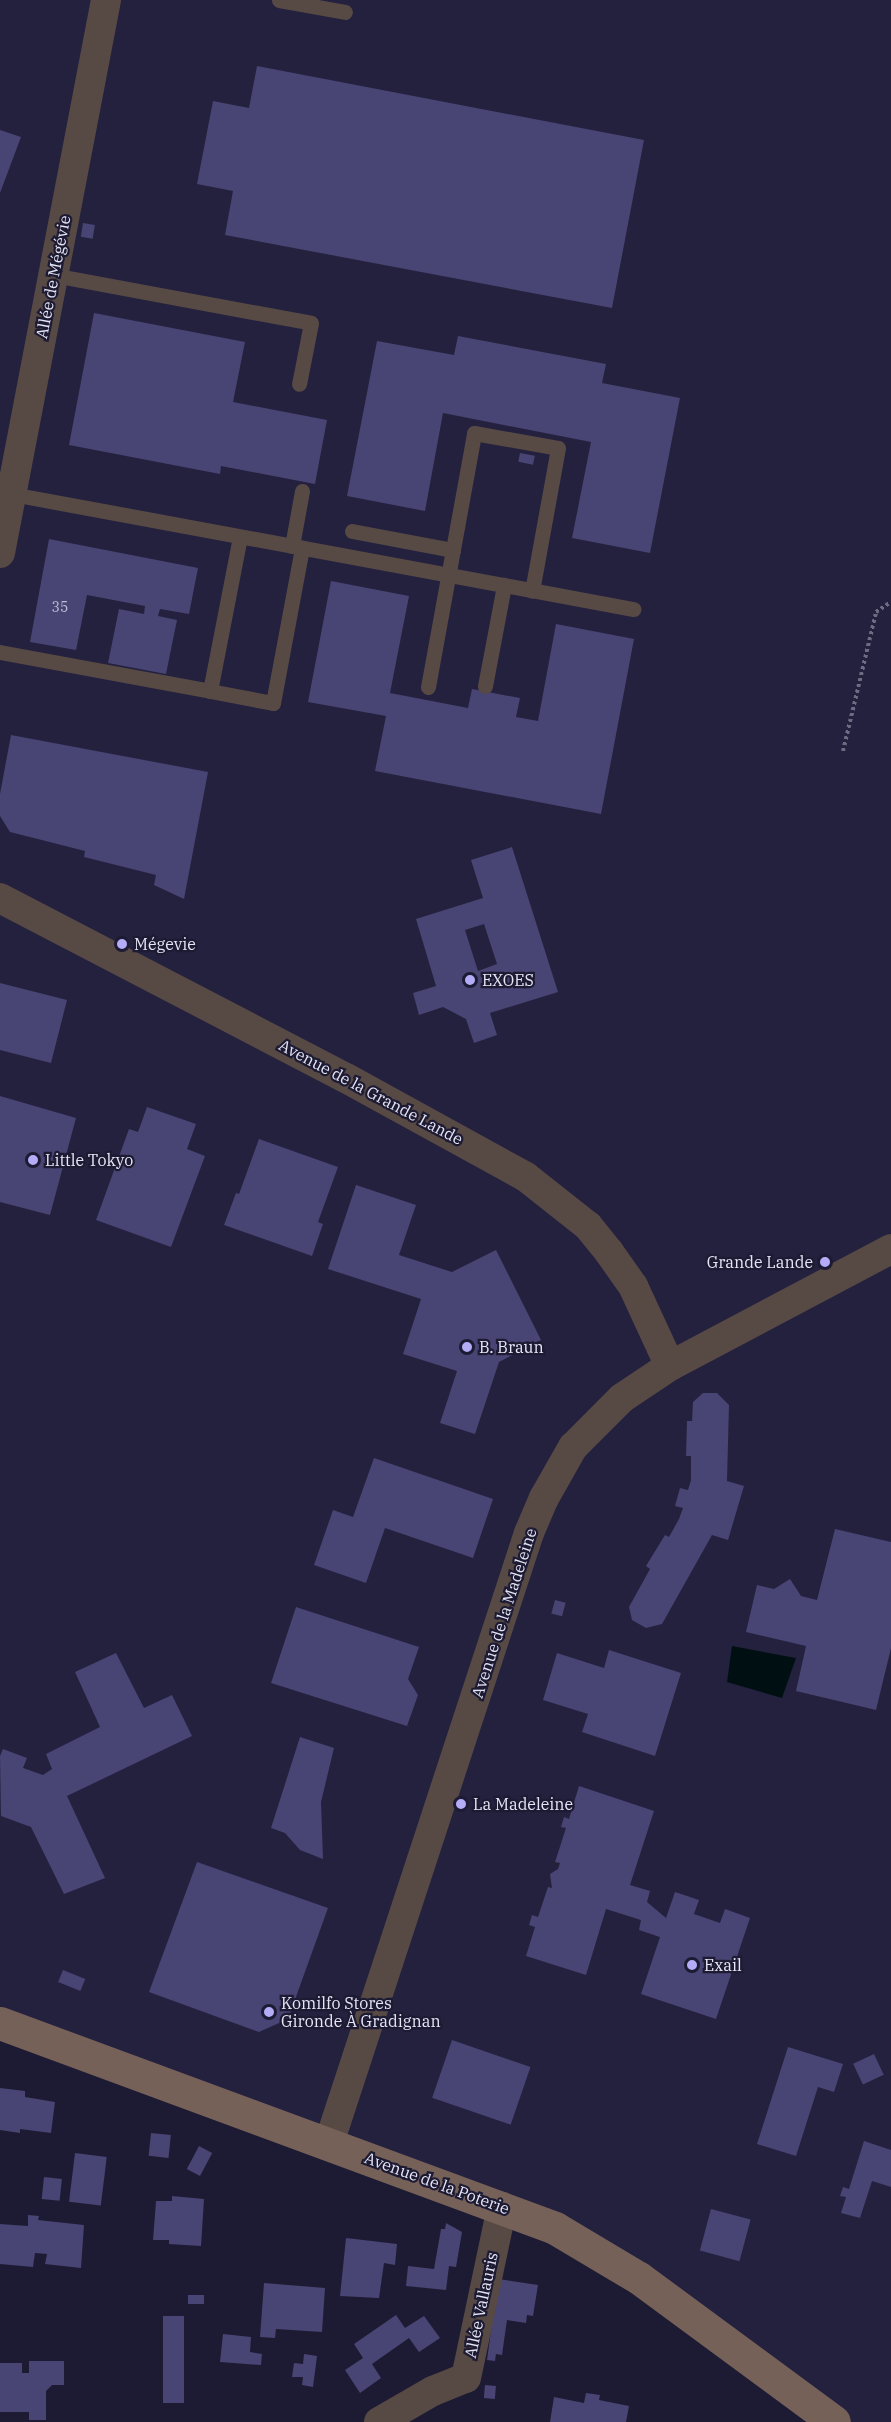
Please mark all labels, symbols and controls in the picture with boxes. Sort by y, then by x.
street label: Allée de Mégévie [32,214,74,340]
house number: 35 [52,599,68,615]
place label: Mégevie [134,934,196,954]
marker: Mégevie [115,937,129,951]
place label: EXOES [482,970,534,990]
marker: EXOES [463,973,477,987]
street label: Avenue de la Grande Lande [276,1035,466,1149]
place label: Little Tokyo [45,1150,133,1170]
marker: Little Tokyo [26,1153,40,1167]
place label: Grande Lande [707,1252,813,1272]
marker: Grande Lande [818,1255,832,1269]
place label: B. Braun [479,1337,544,1357]
marker: B. Braun [460,1340,474,1354]
street label: Avenue de la Madeleine [467,1526,541,1700]
place label: La Madeleine [473,1794,573,1814]
marker: La Madeleine [454,1797,468,1811]
place label: Exail [704,1955,742,1975]
marker: Exail [685,1958,699,1972]
place label: Komilfo Stores Gironde À Gradignan [281,1993,441,2031]
marker: Komilfo Stores Gironde À Gradignan [262,2005,276,2019]
street label: Avenue de la Poterie [362,2148,512,2218]
street label: Allée Vallauris [460,2250,502,2360]

